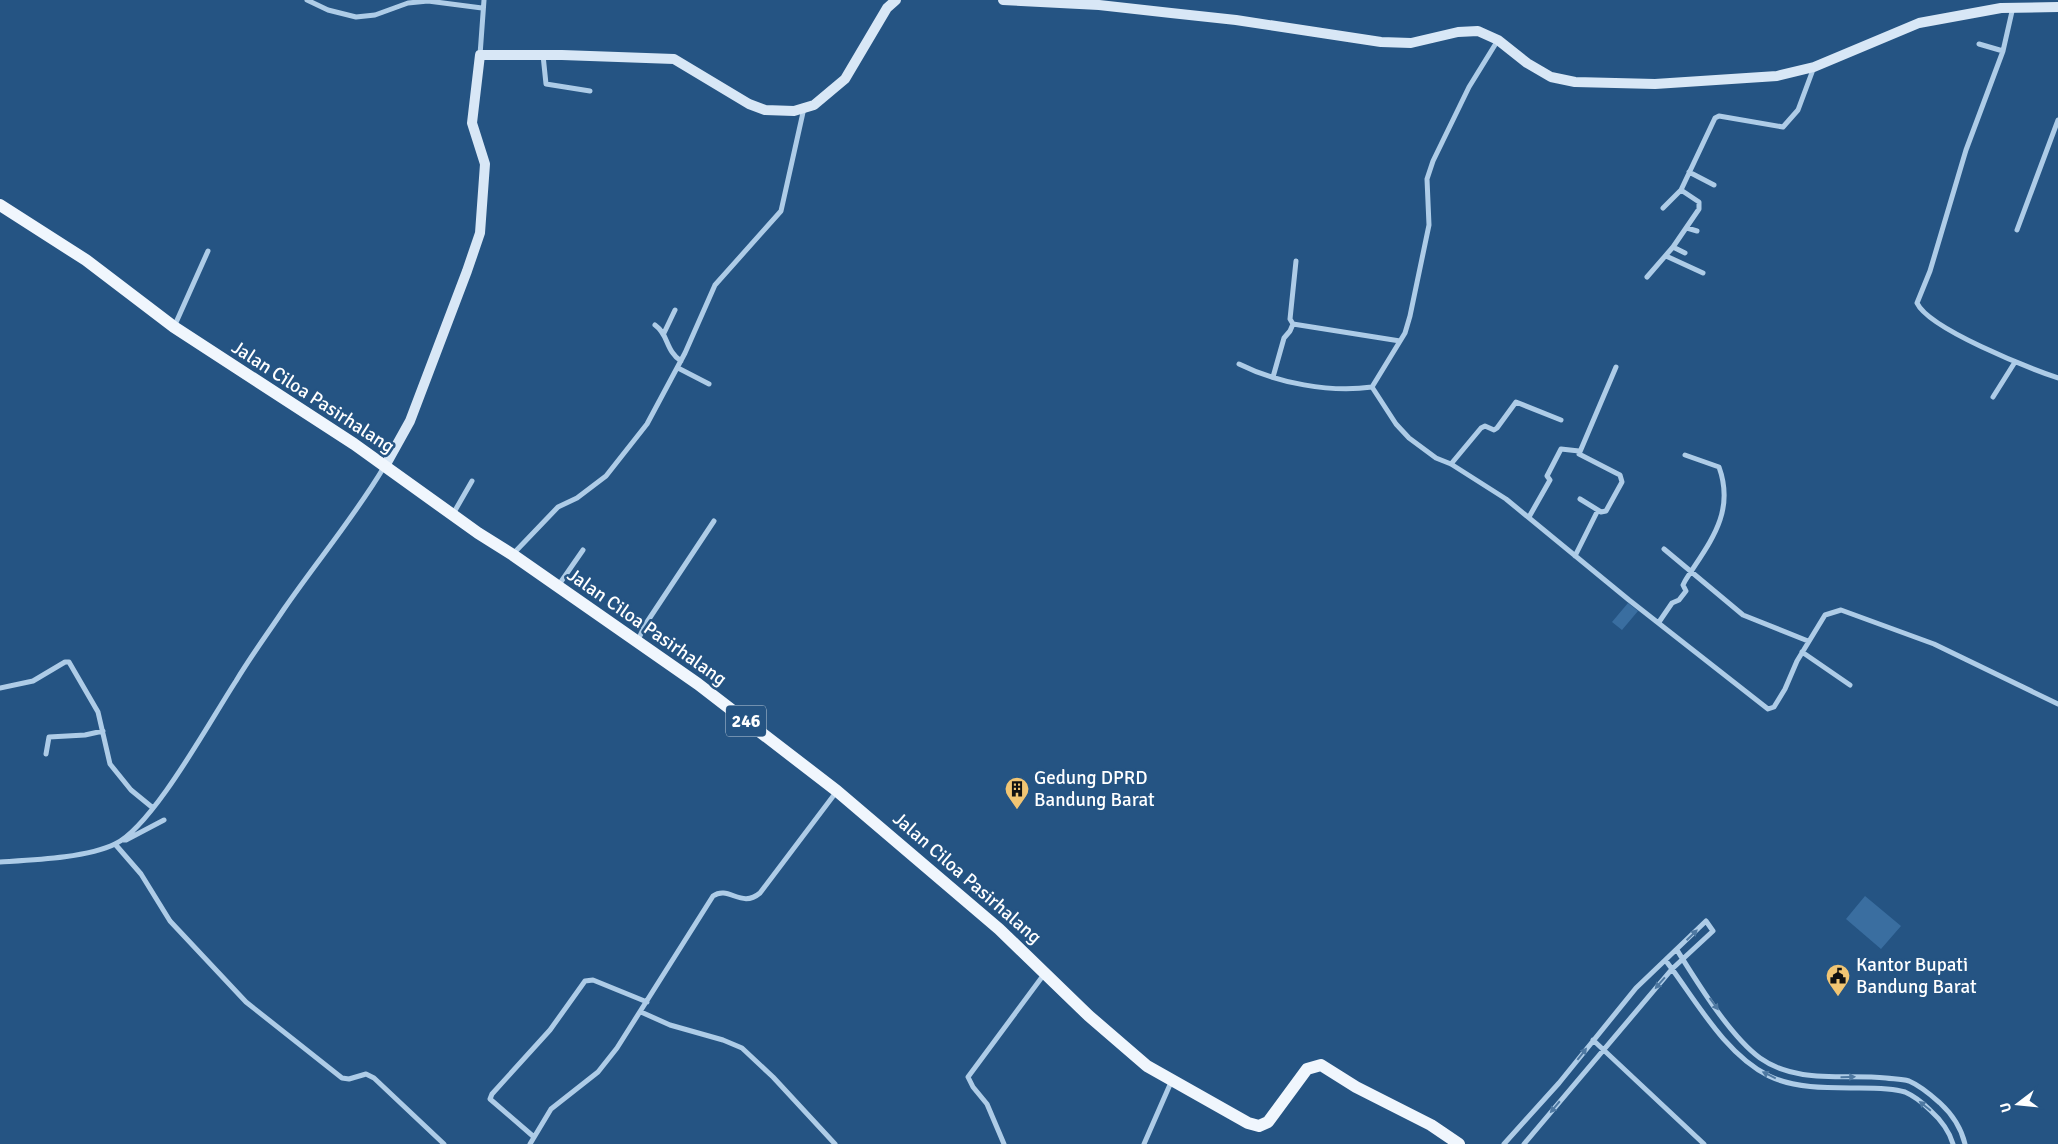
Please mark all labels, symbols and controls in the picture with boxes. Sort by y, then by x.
street label: Jalan Ciloa Pasirhalang [227,335,399,459]
street label: Jalan Ciloa Pasirhalang [563,563,731,691]
road number: 246 [726,706,766,736]
place label: Gedung DPRD Bandung Barat [1034,766,1155,812]
building icon: Gedung DPRD Bandung Barat [1004,776,1030,810]
street label: Jalan Ciloa Pasirhalang [888,807,1046,949]
one-way arrow [1686,929,1698,941]
place label: Kantor Bupati Bandung Barat [1856,953,1977,999]
public building icon: Kantor Bupati Bandung Barat [1825,963,1851,997]
one-way arrow [1654,976,1666,988]
one-way arrow [1709,997,1719,1011]
one-way arrow [1576,1048,1587,1061]
one-way arrow [1761,1070,1776,1079]
one-way arrow [1841,1073,1857,1081]
north arrow [1993,1079,2043,1129]
one-way arrow [1549,1100,1561,1112]
one-way arrow [1918,1100,1931,1111]
text: U [1997,1101,2015,1114]

